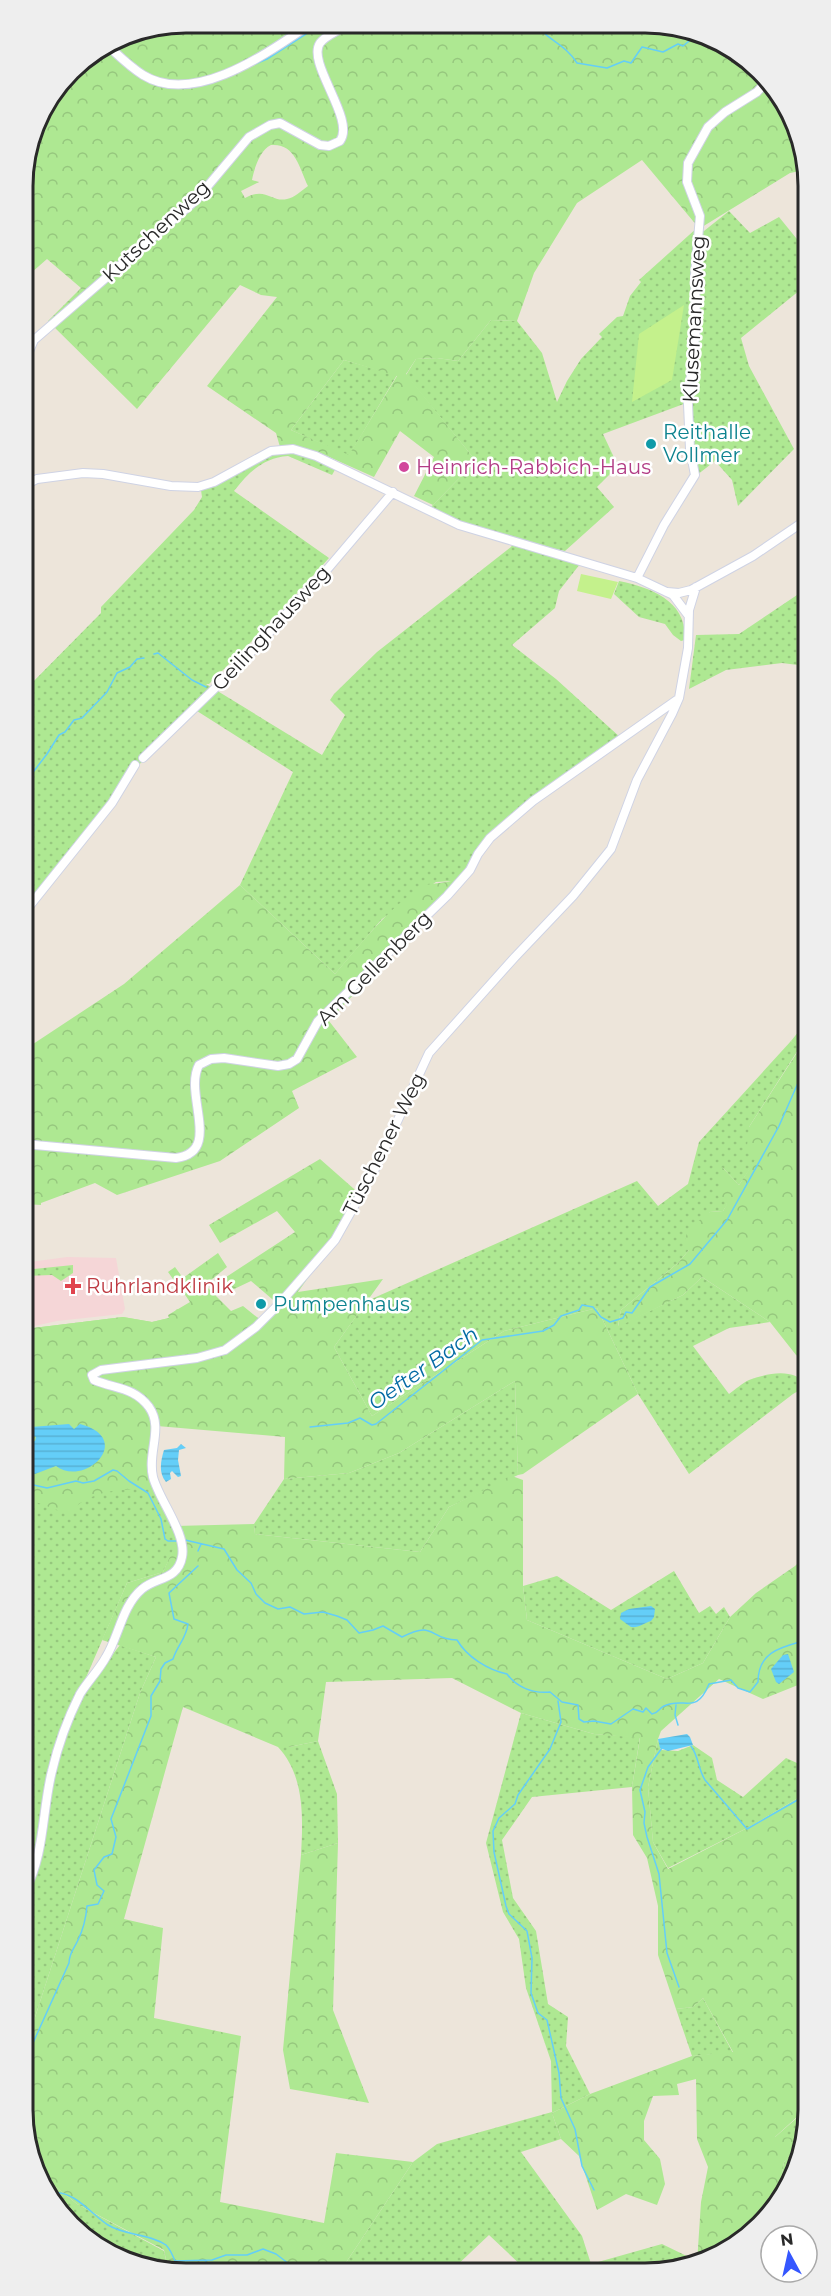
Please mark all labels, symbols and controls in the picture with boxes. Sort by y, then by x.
street label: Kutschenweg [97,175,215,287]
street label: Klusemannsweg [678,235,710,403]
place label: Reithalle Vollmer [663,420,751,467]
marker: Reithalle Vollmer [644,437,658,451]
place label: Heinrich-Rabbich-Haus [416,455,651,479]
marker: Heinrich-Rabbich-Haus [397,460,411,474]
street label: Geilinghausweg [207,560,335,696]
street label: Am Gellenberg [312,906,436,1030]
street label: Tüschener Weg [338,1069,430,1219]
place label: Ruhrlandklinik [86,1274,233,1298]
marker: Ruhrlandklinik [64,1277,82,1295]
place label: Pumpenhaus [273,1292,410,1316]
marker: Pumpenhaus [254,1297,268,1311]
water label: Oefter Bach [363,1321,483,1415]
north arrow [759,2224,819,2284]
text: N [779,2229,795,2250]

